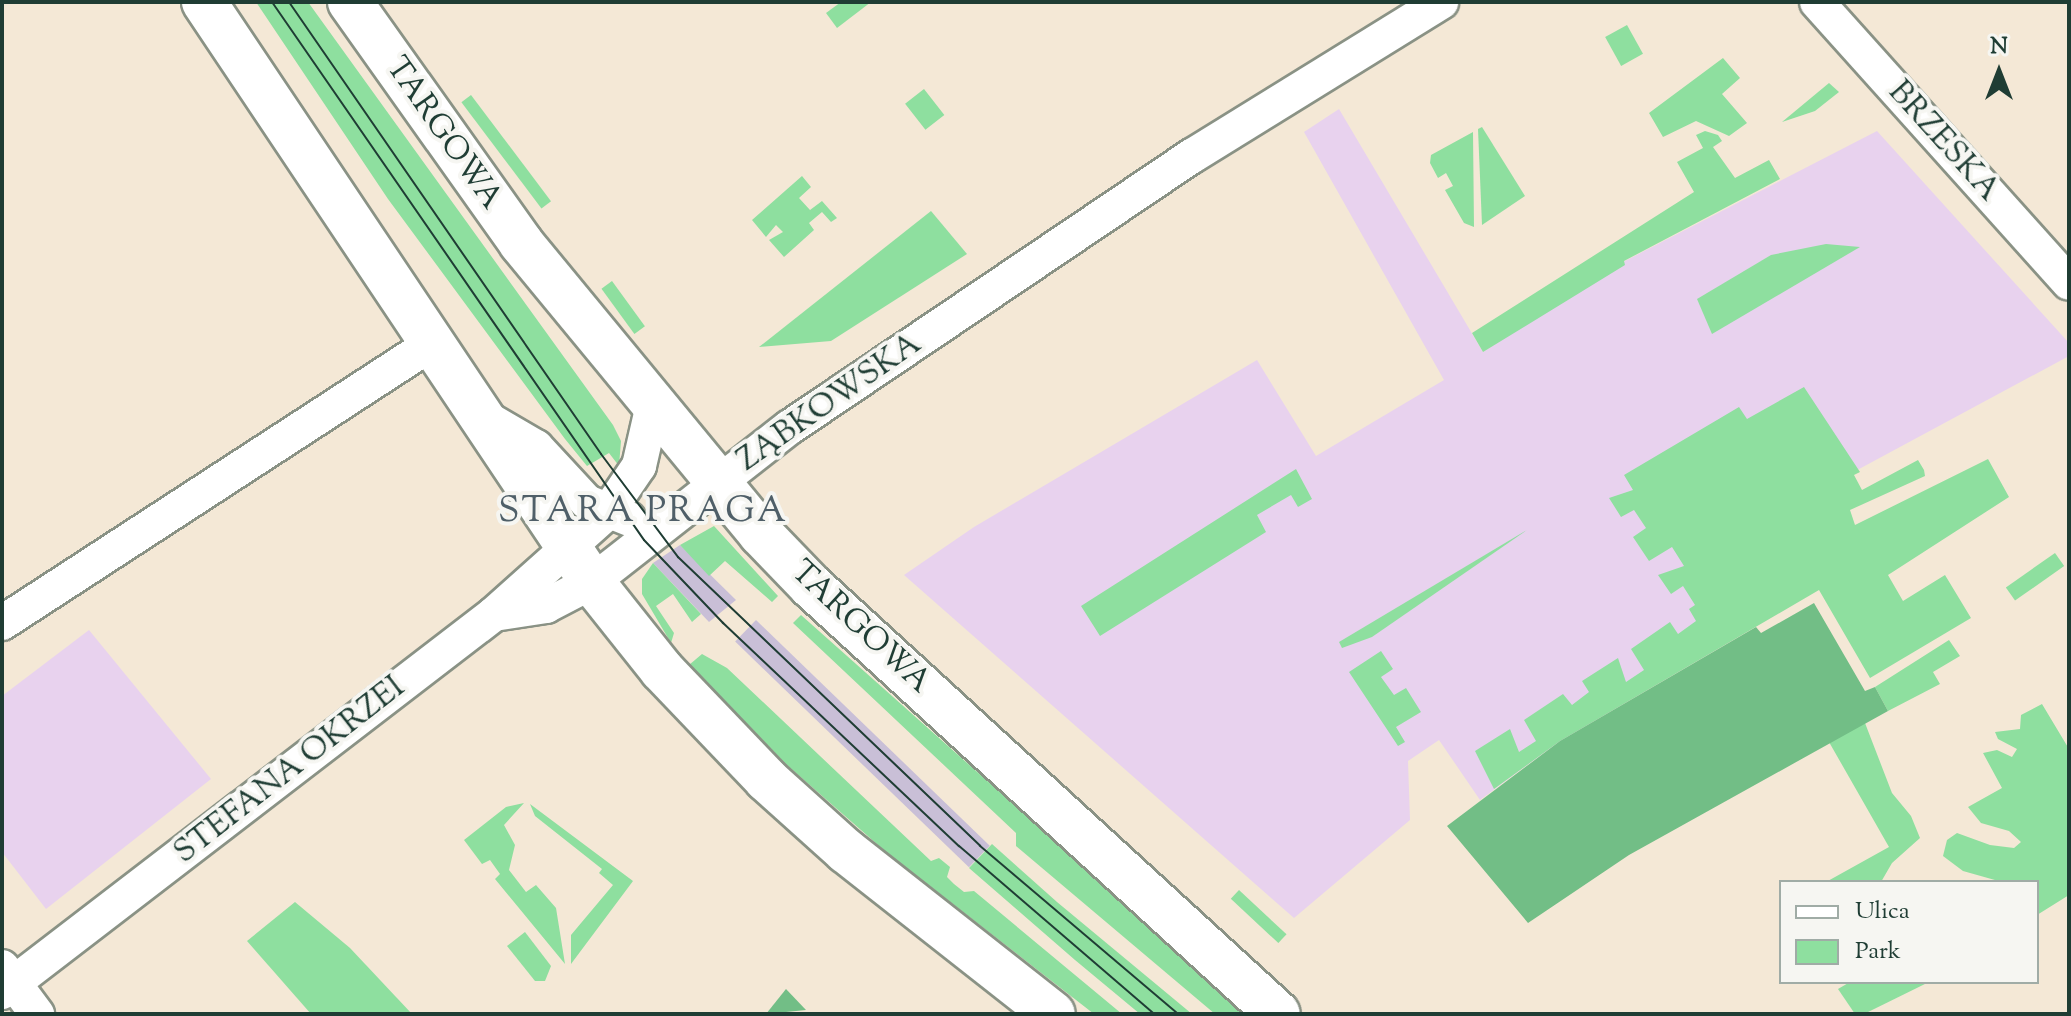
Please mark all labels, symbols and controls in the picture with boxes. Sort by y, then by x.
north arrow [1959,32,2039,112]
text: N [1990,32,2008,64]
street label: TARGOWA [376,50,510,218]
street label: BRZESKA [1879,74,2007,210]
street label: ZĄBKOWSKA [731,325,929,481]
district label: STARA PRAGA [498,491,788,535]
street label: TARGOWA [782,553,938,703]
street label: STEFANA OKRZEI [167,669,413,873]
legend [1779,880,2039,984]
text: Ulica [1855,895,1910,929]
text: Park [1855,935,1901,969]

